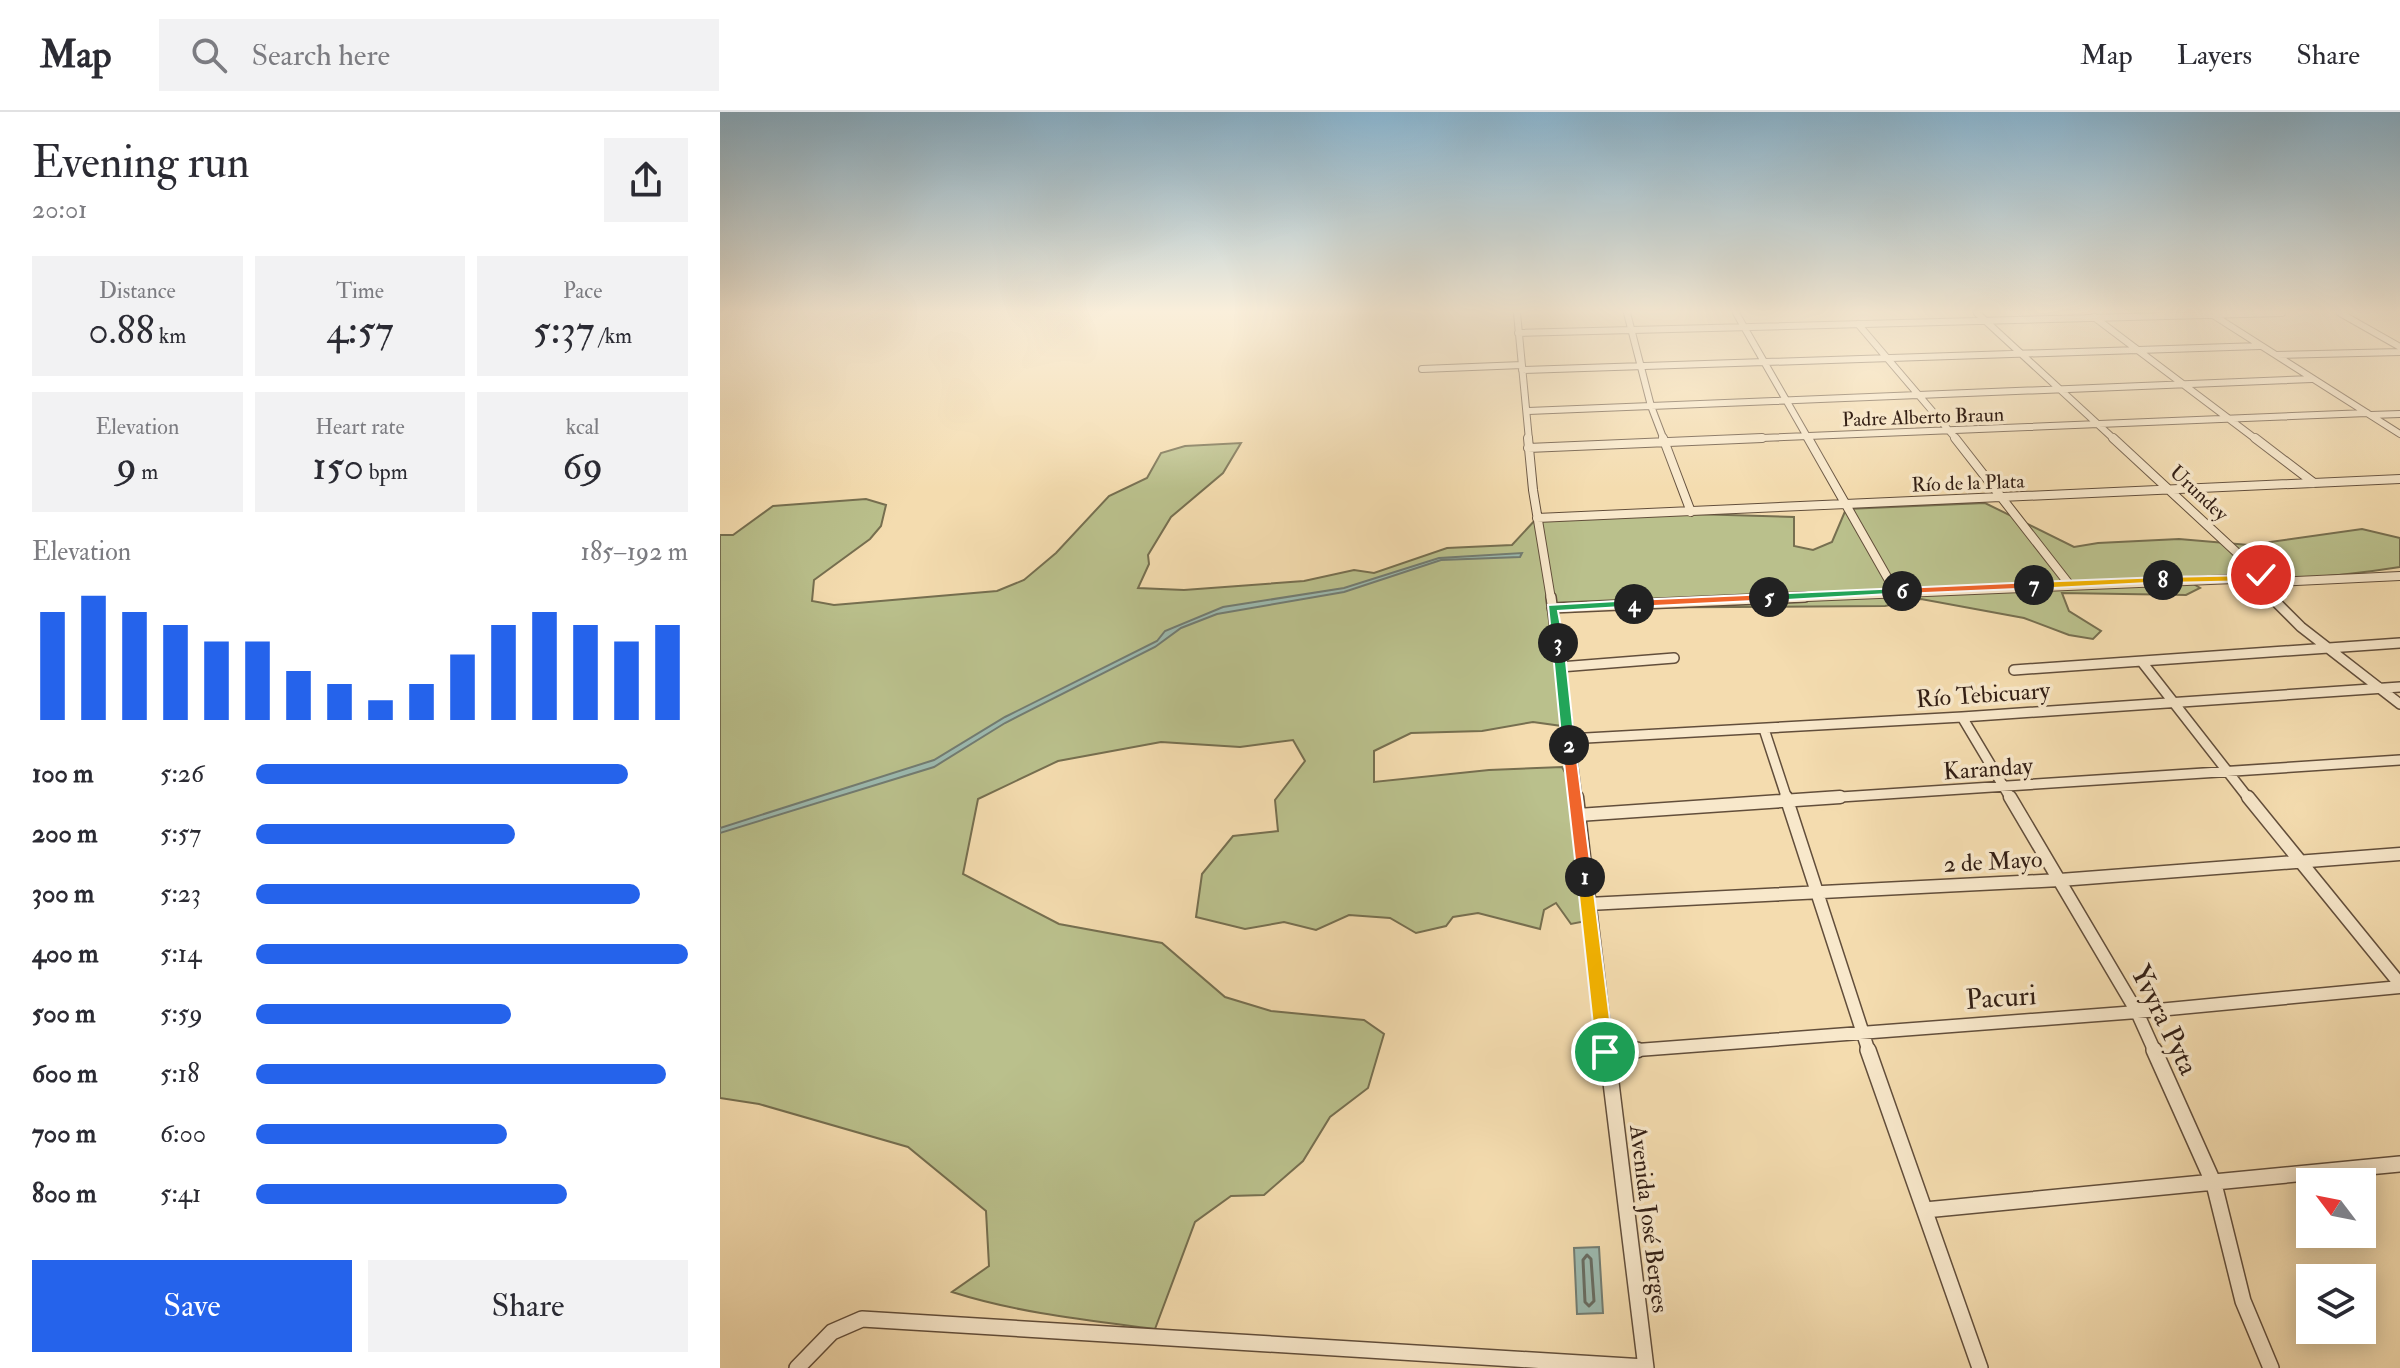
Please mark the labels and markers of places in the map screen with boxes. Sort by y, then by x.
pin [2227,541,2295,609]
pin: 8 [2143,560,2183,600]
pin: 7 [2014,565,2054,605]
pin: 6 [1882,571,1922,611]
pin: 5 [1749,577,1789,617]
pin: 4 [1614,584,1654,624]
pin: 3 [1538,623,1578,663]
pin: 2 [1549,725,1589,765]
pin: 1 [1565,857,1605,897]
pin [1571,1018,1639,1086]

